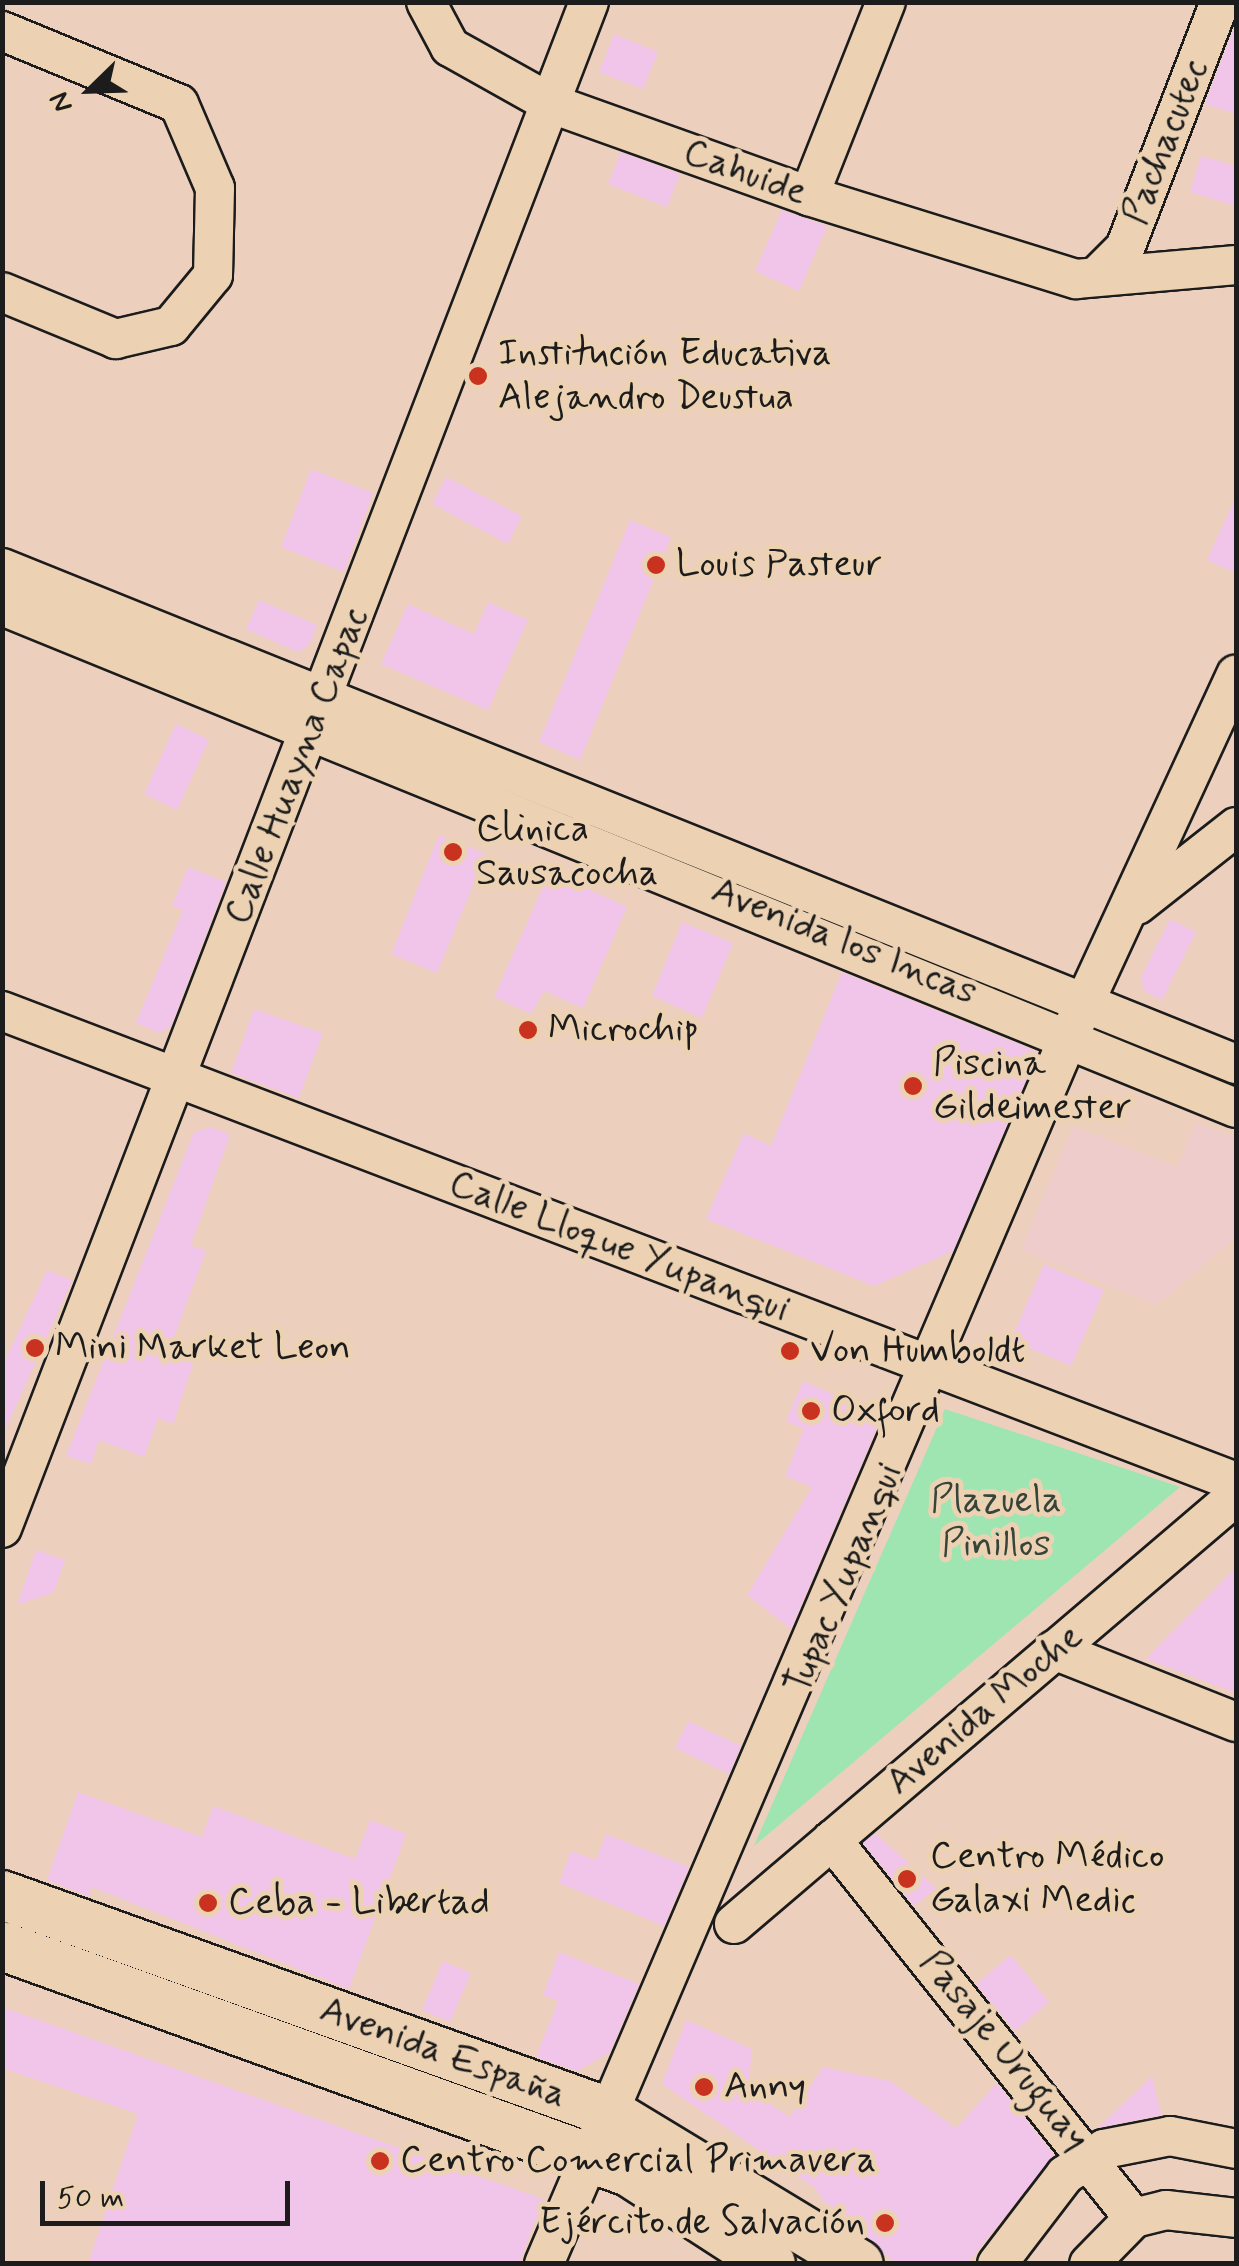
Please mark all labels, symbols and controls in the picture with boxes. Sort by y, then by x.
north arrow [40,40,140,140]
street label: Pachacutec [1114,53,1218,231]
text: N [41,86,83,118]
street label: Cahuide [677,130,813,216]
place label: Institución Educativa Alejandro Deustua [498,331,832,420]
marker: Institución Educativa Alejandro Deustua [467,365,489,387]
place label: Louis Pasteur [676,542,882,588]
marker: Louis Pasteur [645,554,667,576]
street label: Calle Huayna Capac [217,604,377,928]
place label: Clinica Sausacocha [476,807,658,896]
marker: Clinica Sausacocha [440,839,466,865]
street label: Avenida los Incas [705,868,983,1016]
place label: Microchip [548,1007,699,1053]
marker: Microchip [517,1019,539,1041]
place label: Piscina Gildeimester [933,1041,1132,1130]
marker: Piscina Gildeimester [902,1075,924,1097]
street label: Calle Lloque Yupanqui [443,1161,795,1333]
place label: Mini Market Leon [55,1325,354,1371]
place label: Von Humboldt [810,1328,1042,1374]
marker: Mini Market Leon [24,1337,46,1359]
marker: Von Humboldt [779,1340,801,1362]
place label: Oxford [831,1388,940,1434]
marker: Oxford [800,1400,822,1422]
street label: Tupac Yupanqui [775,1456,913,1702]
park label: Plazuela Pinillos [931,1478,1061,1568]
street label: Avenida Moche [877,1614,1093,1806]
place label: Centro Médico Galaxi Medic [930,1834,1164,1924]
marker: Centro Médico Galaxi Medic [894,1866,920,1892]
place label: Ceba - Libertad [228,1880,490,1926]
marker: Ceba - Libertad [197,1892,219,1914]
street label: Pasaje Uruguay [909,1941,1099,2161]
street label: Avenida España [318,1989,568,2117]
place label: Anny [724,2064,806,2110]
marker: Anny [693,2076,715,2098]
place label: Centro Comercial Primavera [400,2138,880,2184]
marker: Centro Comercial Primavera [369,2150,391,2172]
scale bar [45,2161,295,2223]
text: 50 m [57,2179,124,2218]
place label: Ejército de Salvación [539,2200,865,2246]
marker: Ejército de Salvación [874,2212,896,2234]

